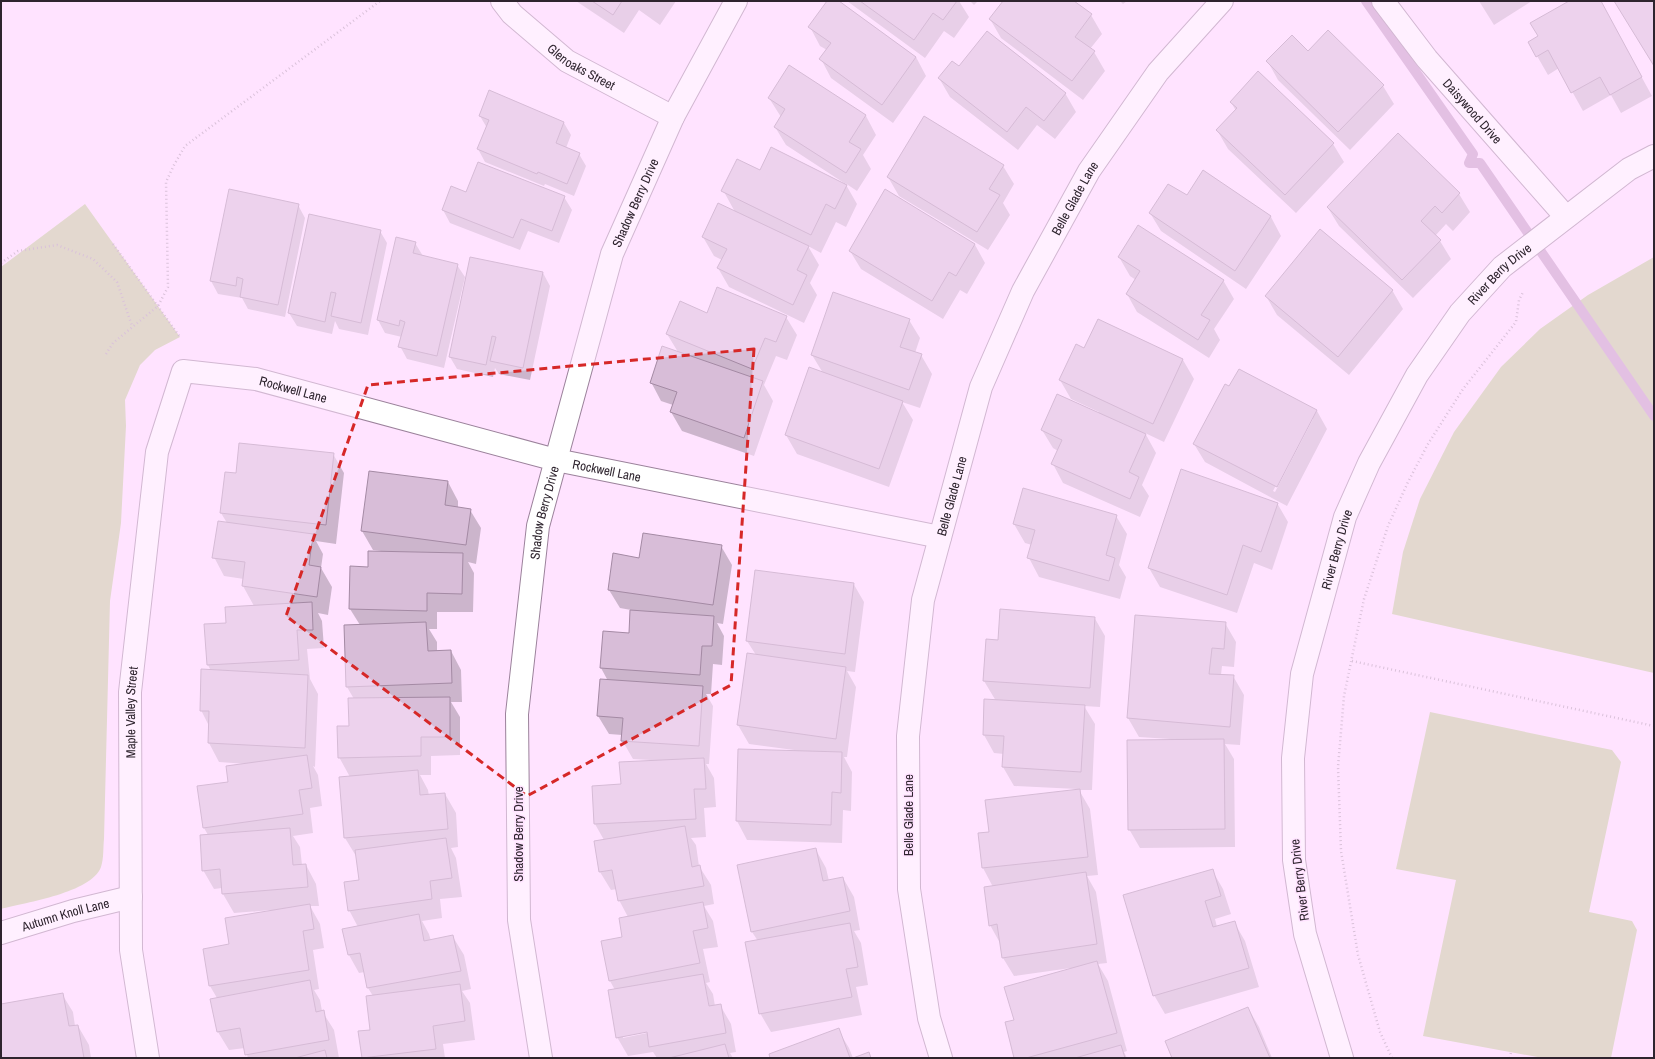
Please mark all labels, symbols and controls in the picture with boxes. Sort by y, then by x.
street label: Glenoaks Street [544,40,618,94]
street label: Daisywood Drive [1439,75,1506,147]
street label: Shadow Berry Drive [608,156,663,250]
street label: Belle Glade Lane [1047,158,1102,238]
street label: River Berry Drive [1464,239,1535,308]
street label: Rockwell Lane [257,372,329,407]
street label: Belle Glade Lane [933,454,971,538]
street label: Rockwell Lane [571,456,643,486]
street label: Shadow Berry Drive [526,464,563,560]
street label: River Berry Drive [1318,507,1356,591]
street label: Maple Valley Street [122,666,142,758]
street label: Belle Glade Lane [900,774,917,856]
street label: Shadow Berry Drive [510,786,527,882]
street label: River Berry Drive [1286,838,1313,922]
street label: Autumn Knoll Lane [19,895,111,936]

